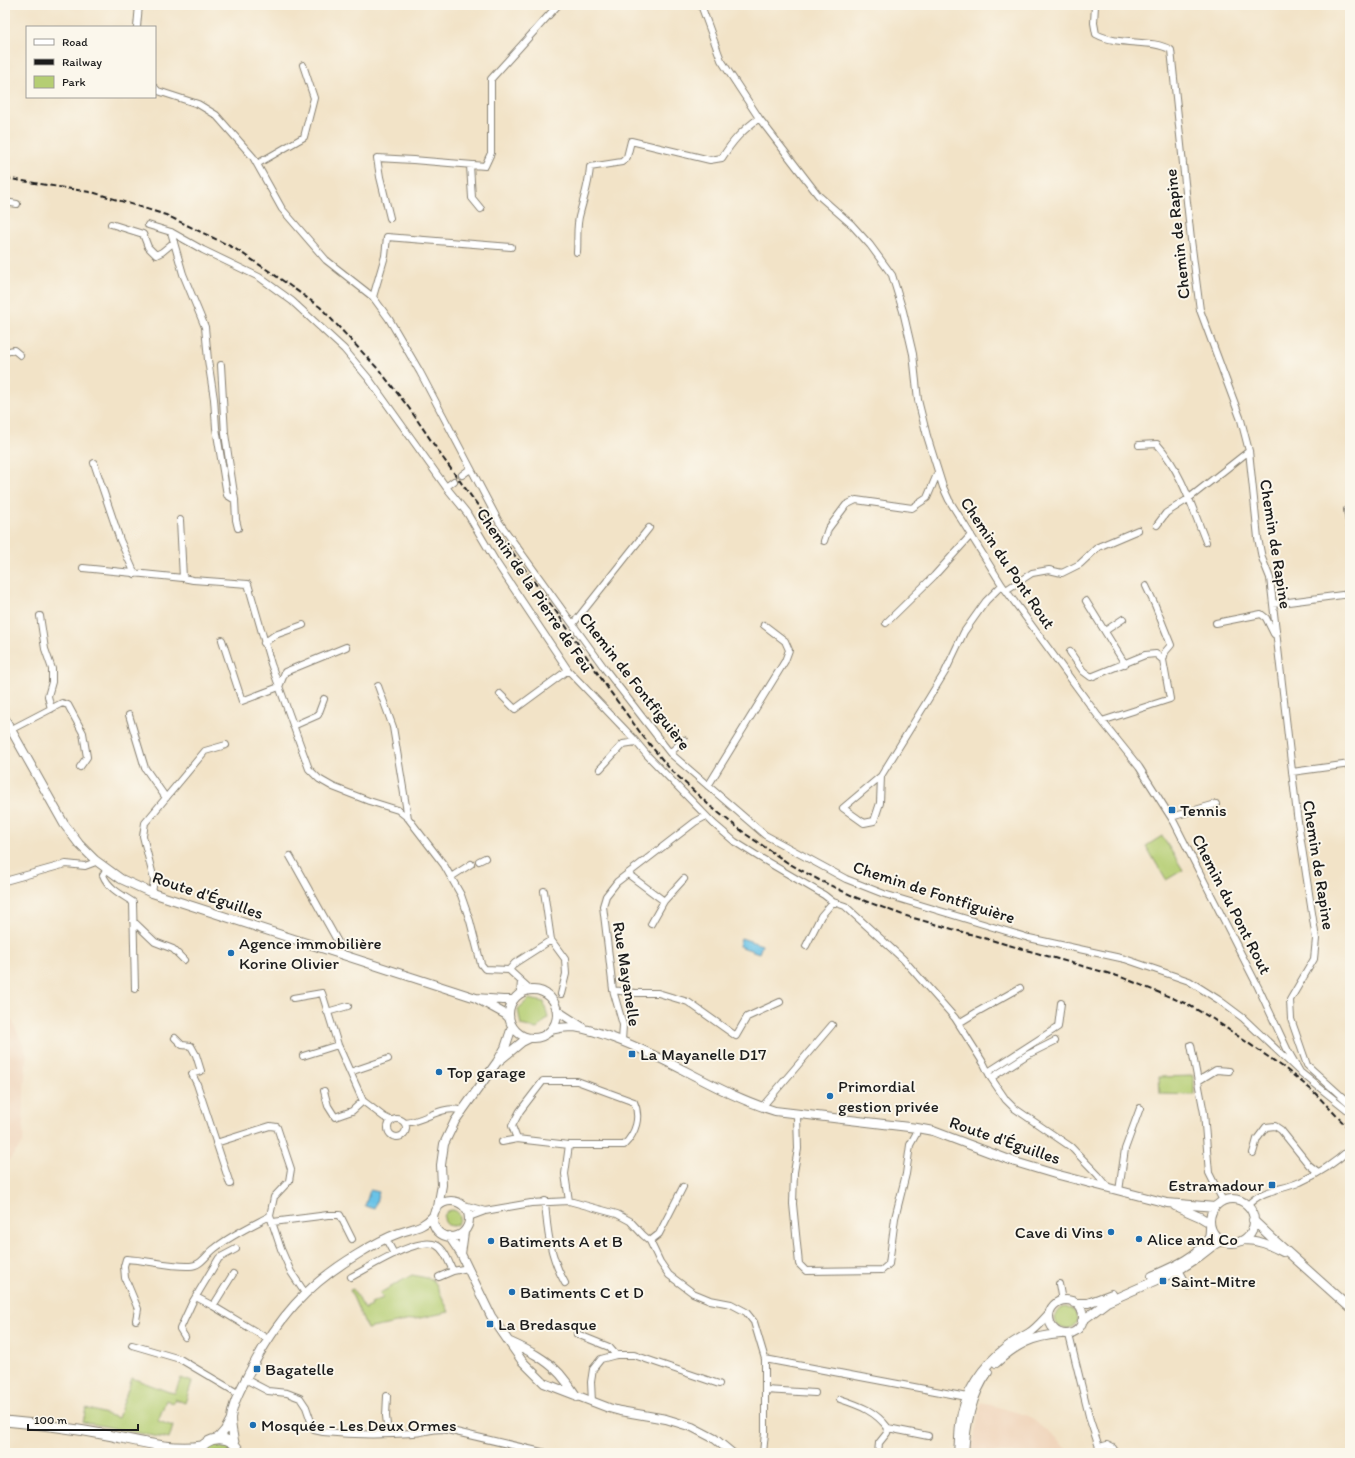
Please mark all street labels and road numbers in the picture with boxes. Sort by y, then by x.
street label: Chemin de Rapine [1160,168,1194,300]
street label: Chemin de Rapine [1256,478,1296,610]
street label: Chemin du Pont Rout [956,493,1060,633]
street label: Chemin de la Pierre de Feu [473,504,598,676]
street label: Chemin de Fontfiguière [575,608,695,754]
street label: Chemin de Rapine [1299,799,1339,931]
street label: Chemin du Pont Rout [1188,831,1276,977]
street label: Chemin de Fontfiguière [850,856,1018,928]
street label: Route d'Éguilles [150,867,266,923]
street label: Rue Mayanelle [609,920,645,1028]
street label: Route d'Éguilles [947,1112,1063,1168]

